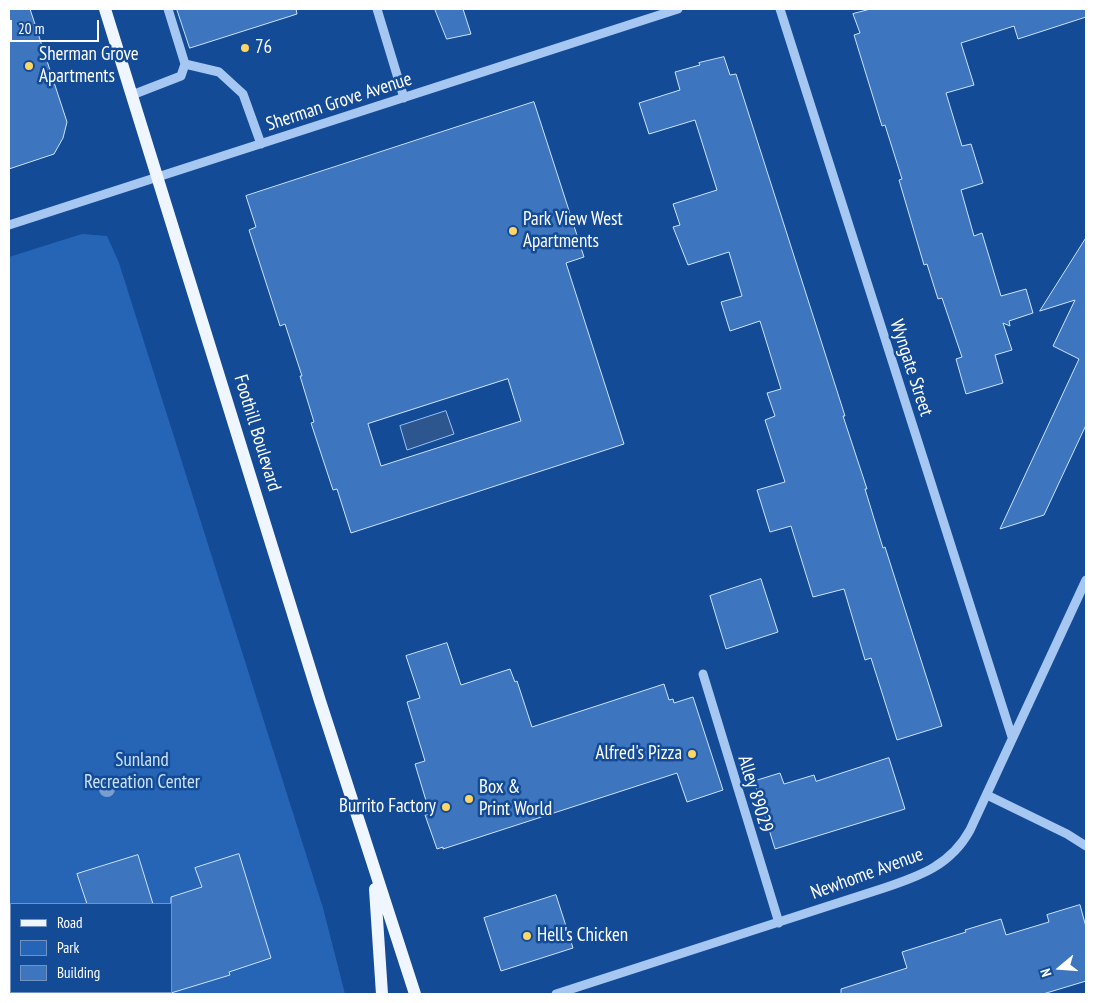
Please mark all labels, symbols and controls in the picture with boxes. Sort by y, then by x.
scale bar [12,10,101,42]
text: 20 m [18,19,44,38]
place label: 76 [255,37,272,59]
marker: 76 [239,42,251,54]
place label: Sherman Grove Apartments [39,44,139,88]
marker: Sherman Grove Apartments [23,60,35,72]
street label: Sherman Grove Avenue [263,68,415,136]
place label: Park View West Apartments [523,209,623,253]
marker: Park View West Apartments [507,225,519,237]
street label: Wyngate Street [885,317,937,419]
street label: Foothill Boulevard [228,372,286,494]
place label: Alfred's Pizza [596,743,682,765]
marker: Alfred's Pizza [686,748,698,760]
park label: Sunland Recreation Center [84,750,200,794]
street label: Alley 89029 [733,753,777,835]
place label: Box & Print World [479,777,552,821]
marker: Box & Print World [463,793,475,805]
place label: Burrito Factory [339,796,436,818]
marker: Burrito Factory [440,801,452,813]
street label: Newhome Avenue [808,843,926,905]
legend [10,903,172,993]
text: Road [57,913,83,932]
place label: Hell's Chicken [537,925,628,947]
marker: Hell's Chicken [521,930,533,942]
text: Park [57,938,79,957]
north arrow [1035,943,1085,993]
text: Building [57,963,100,982]
text: N [1036,966,1055,979]

